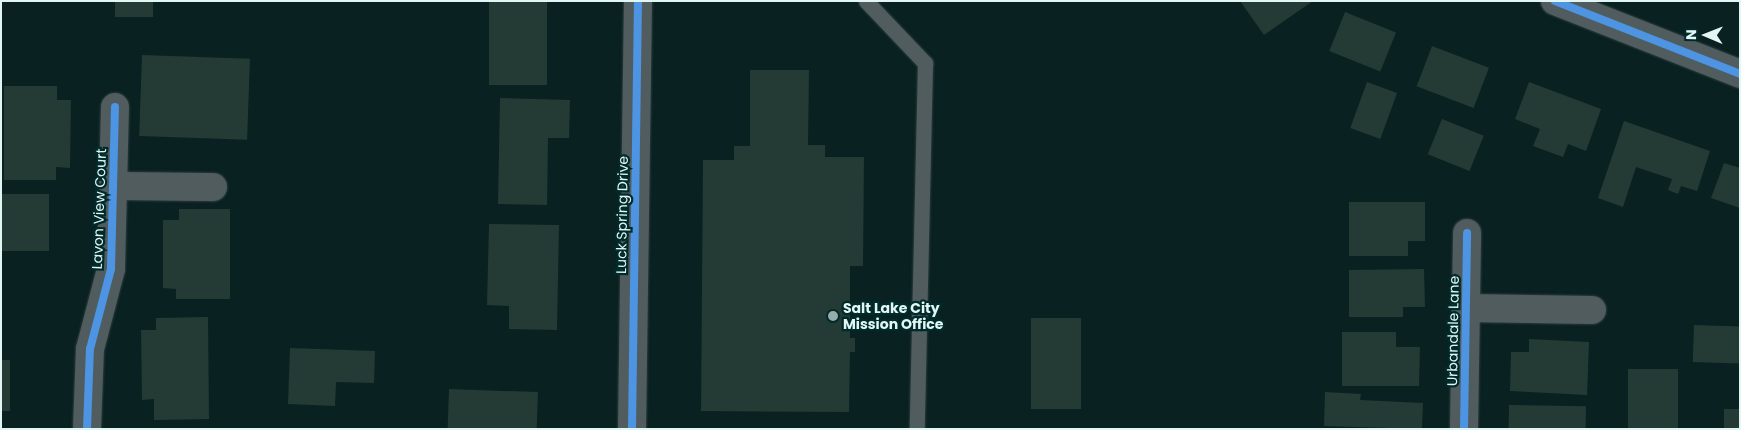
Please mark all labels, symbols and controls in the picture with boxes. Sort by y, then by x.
north arrow [1681,10,1731,60]
text: N [1681,29,1701,40]
street label: Lavon View Court [88,148,110,270]
street label: Luck Spring Drive [613,156,631,274]
street label: Urbandale Lane [1444,276,1462,386]
place label: Salt Lake City Mission Office [843,300,943,332]
marker: Salt Lake City Mission Office [827,310,839,322]

